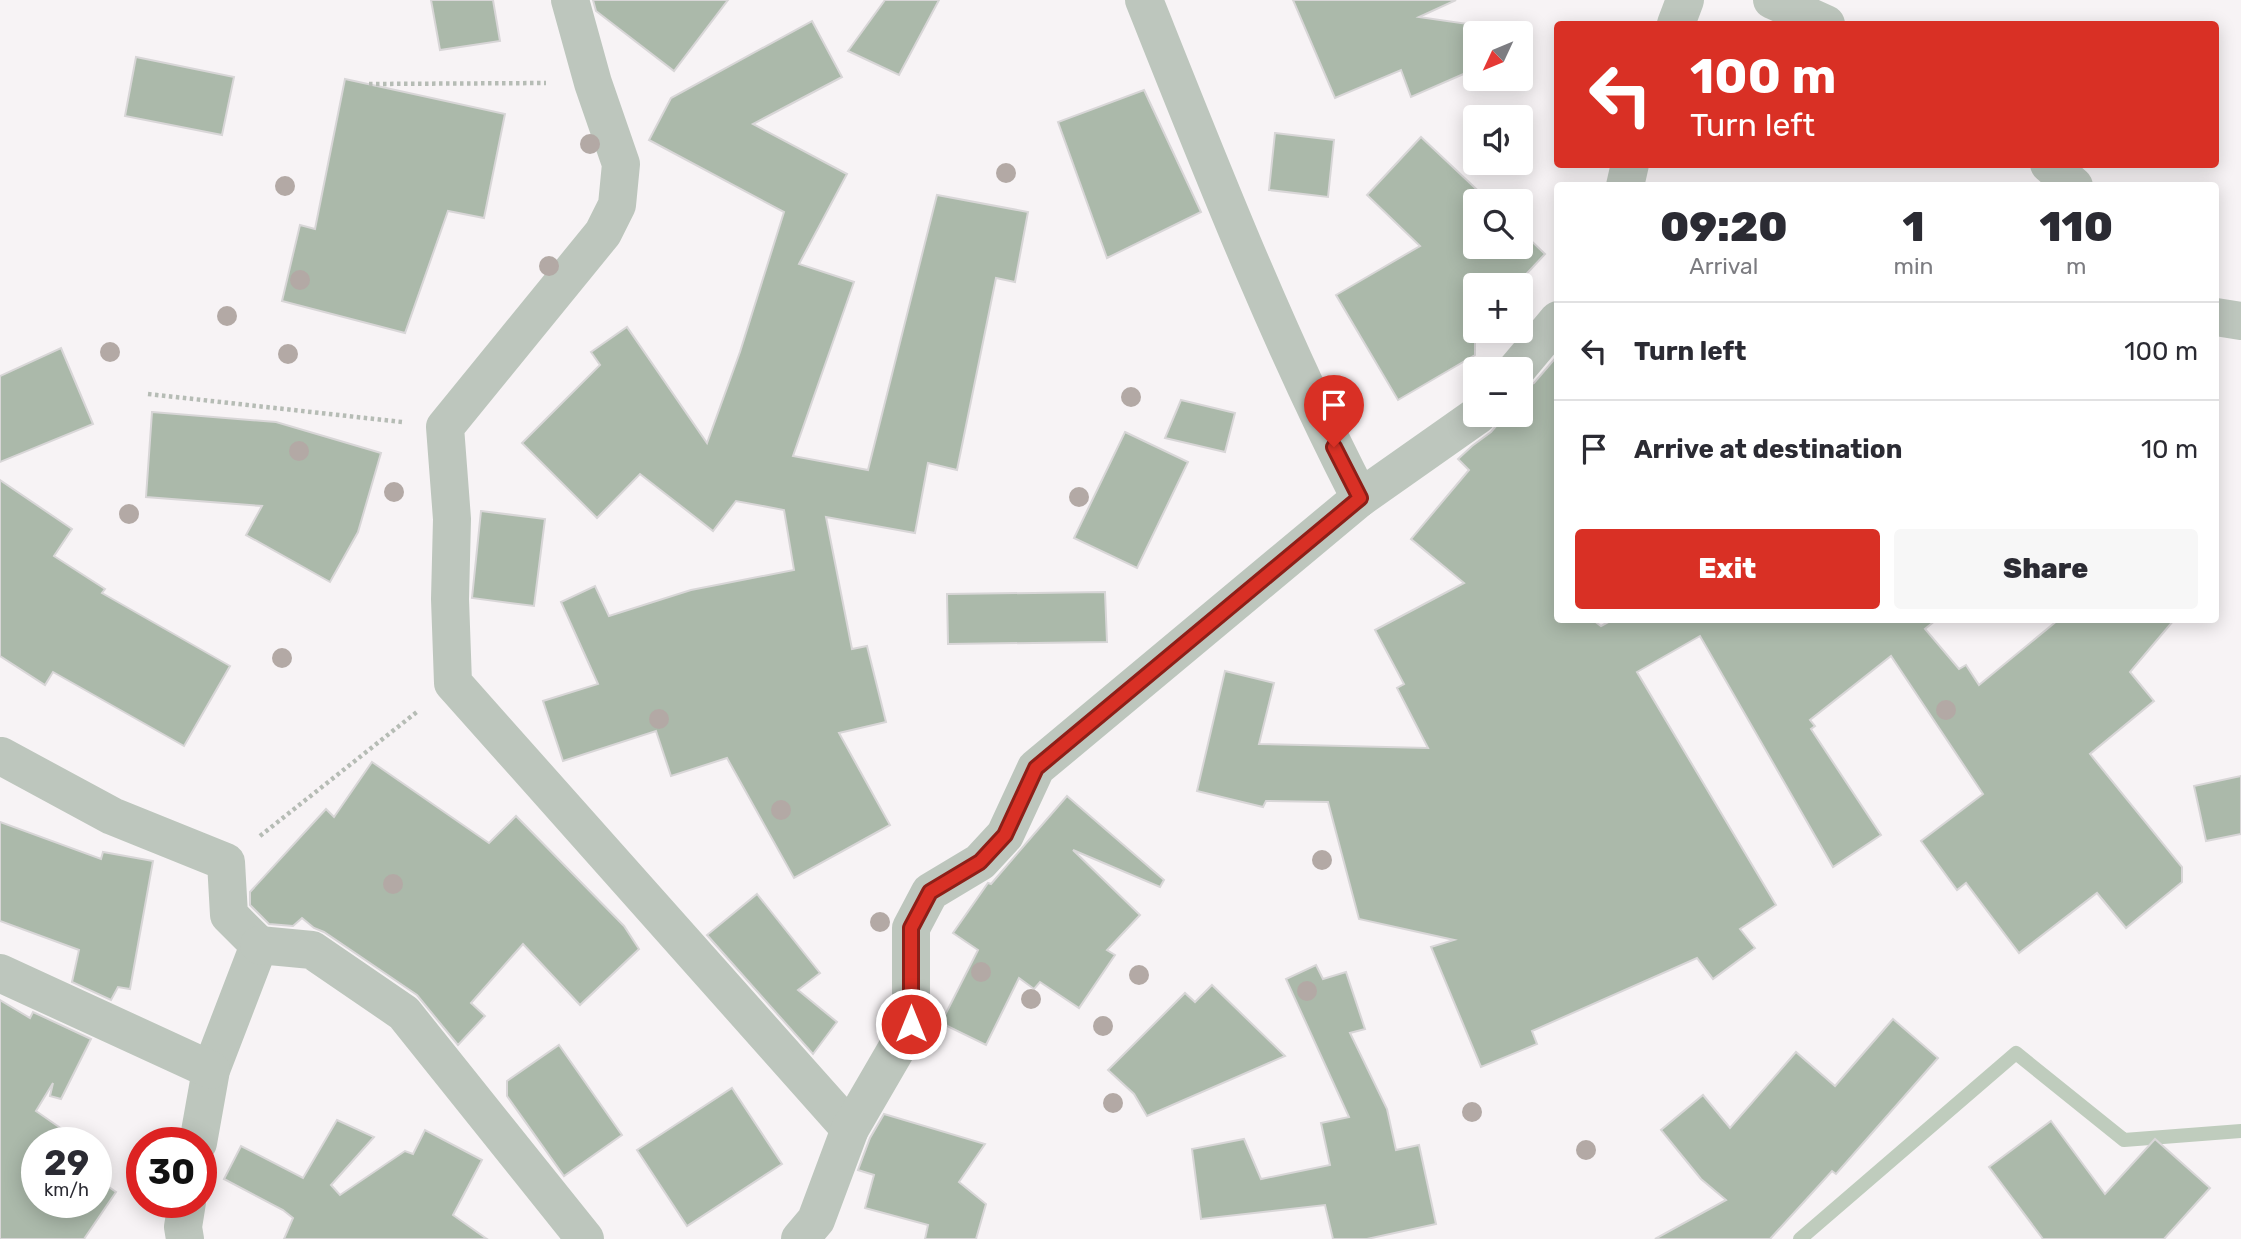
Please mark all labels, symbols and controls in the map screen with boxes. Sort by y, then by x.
north arrow [1463,21,1533,91]
map controls [1463,21,1533,427]
text: 100 m [1690,47,1836,105]
icon: left [1575,49,1666,140]
button: sound [1463,105,1533,175]
text: Turn left [1690,106,1815,144]
button: search [1463,189,1533,259]
text: 09:20 [1660,202,1788,252]
text: 1 [1903,202,1925,252]
text: 110 [2039,202,2113,252]
text: Arrival [1689,252,1758,280]
text: min [1894,252,1934,280]
text: m [2066,252,2086,280]
button: + [1463,273,1533,343]
icon: left [1575,332,1613,370]
text: Turn left [1634,336,1746,367]
text: 100 m [2124,336,2198,367]
button: − [1463,357,1533,427]
pin [1304,375,1364,447]
icon: arrive [1315,386,1353,424]
icon: arrive [1575,430,1613,468]
text: Arrive at destination [1634,434,1902,465]
text: 10 m [2141,434,2198,465]
button: Exit [1575,529,1880,609]
button: Share [1894,529,2198,609]
position arrow [874,987,948,1061]
speed limit sign: 30 [126,1127,217,1218]
text: 29 [44,1142,89,1184]
text: km/h [44,1179,89,1201]

